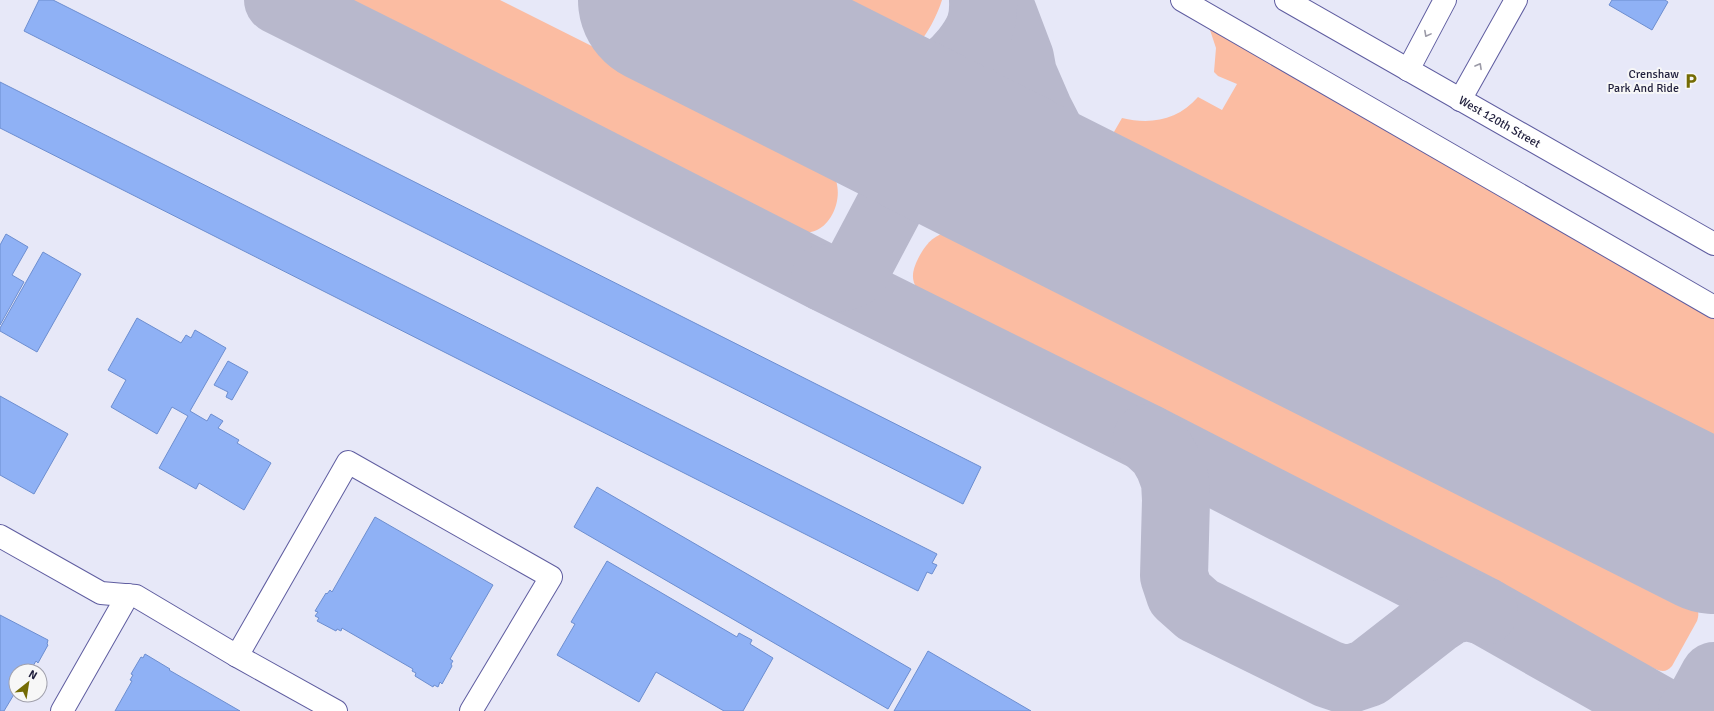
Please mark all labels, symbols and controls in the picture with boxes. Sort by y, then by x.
one-way arrow [1424,30,1431,38]
one-way arrow [1475,63,1482,70]
place label: Crenshaw Park And Ride [1608,67,1679,96]
parking icon: Crenshaw Park And Ride [1682,72,1700,90]
street label: West 120th Street [1456,93,1543,152]
north arrow [8,663,48,703]
text: N [26,667,39,682]

